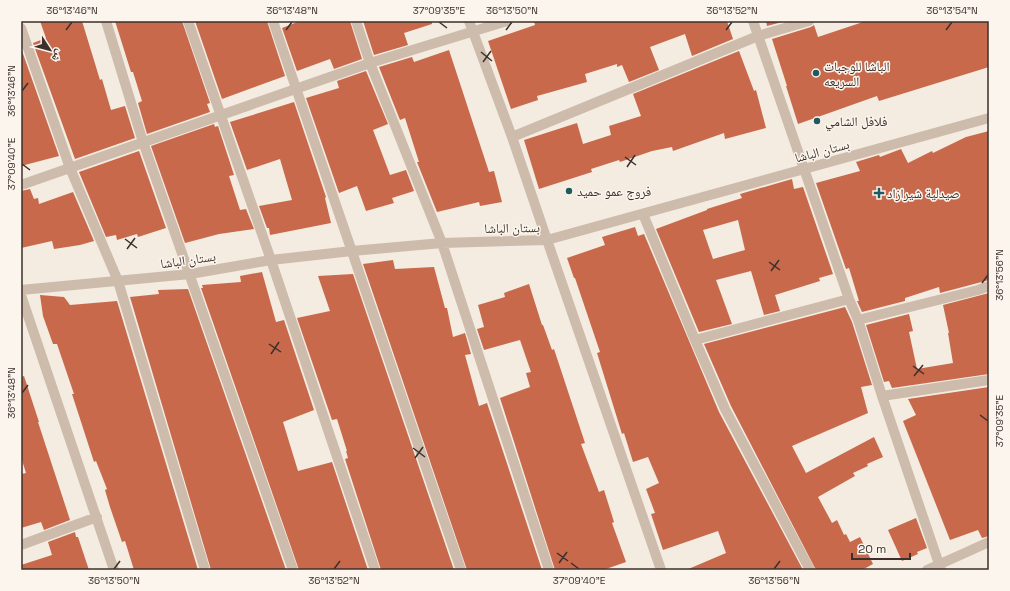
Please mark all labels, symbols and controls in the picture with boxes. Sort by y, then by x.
text: 36°13'46"N [46,4,98,17]
text: 36°13'48"N [266,4,318,17]
text: 37°09'35"E [413,4,466,17]
text: 36°13'50"N [486,4,538,17]
text: 36°13'52"N [706,4,758,17]
text: 36°13'54"N [926,4,978,17]
north arrow [30,30,70,70]
text: ش [48,46,67,65]
place label: الباشا للوجبات السريعه [824,58,890,90]
text: 36°13'46"N [5,65,18,117]
marker: الباشا للوجبات السريعه [811,68,821,78]
place label: فلافل الشامي [825,113,888,132]
marker: فلافل الشامي [812,116,822,126]
street label: بستان الباشا [793,136,851,166]
text: 37°09'40"E [5,137,18,190]
place label: فروج عمو حميد [577,183,651,201]
place label: صيدلية شيرازاد [887,185,960,202]
marker: فروج عمو حميد [564,186,574,196]
marker: صيدلية شيرازاد [874,188,884,198]
street label: بستان الباشا [484,219,540,237]
street label: بستان الباشا [159,248,217,272]
text: 36°13'56"N [993,249,1006,301]
text: 36°13'48"N [5,367,18,419]
text: 37°09'35"E [993,394,1006,447]
scale bar [852,535,910,561]
text: 20 m [858,541,886,557]
text: 36°13'50"N [88,574,140,587]
text: 36°13'52"N [308,574,360,587]
text: 37°09'40"E [553,574,606,587]
text: 36°13'56"N [748,574,800,587]

